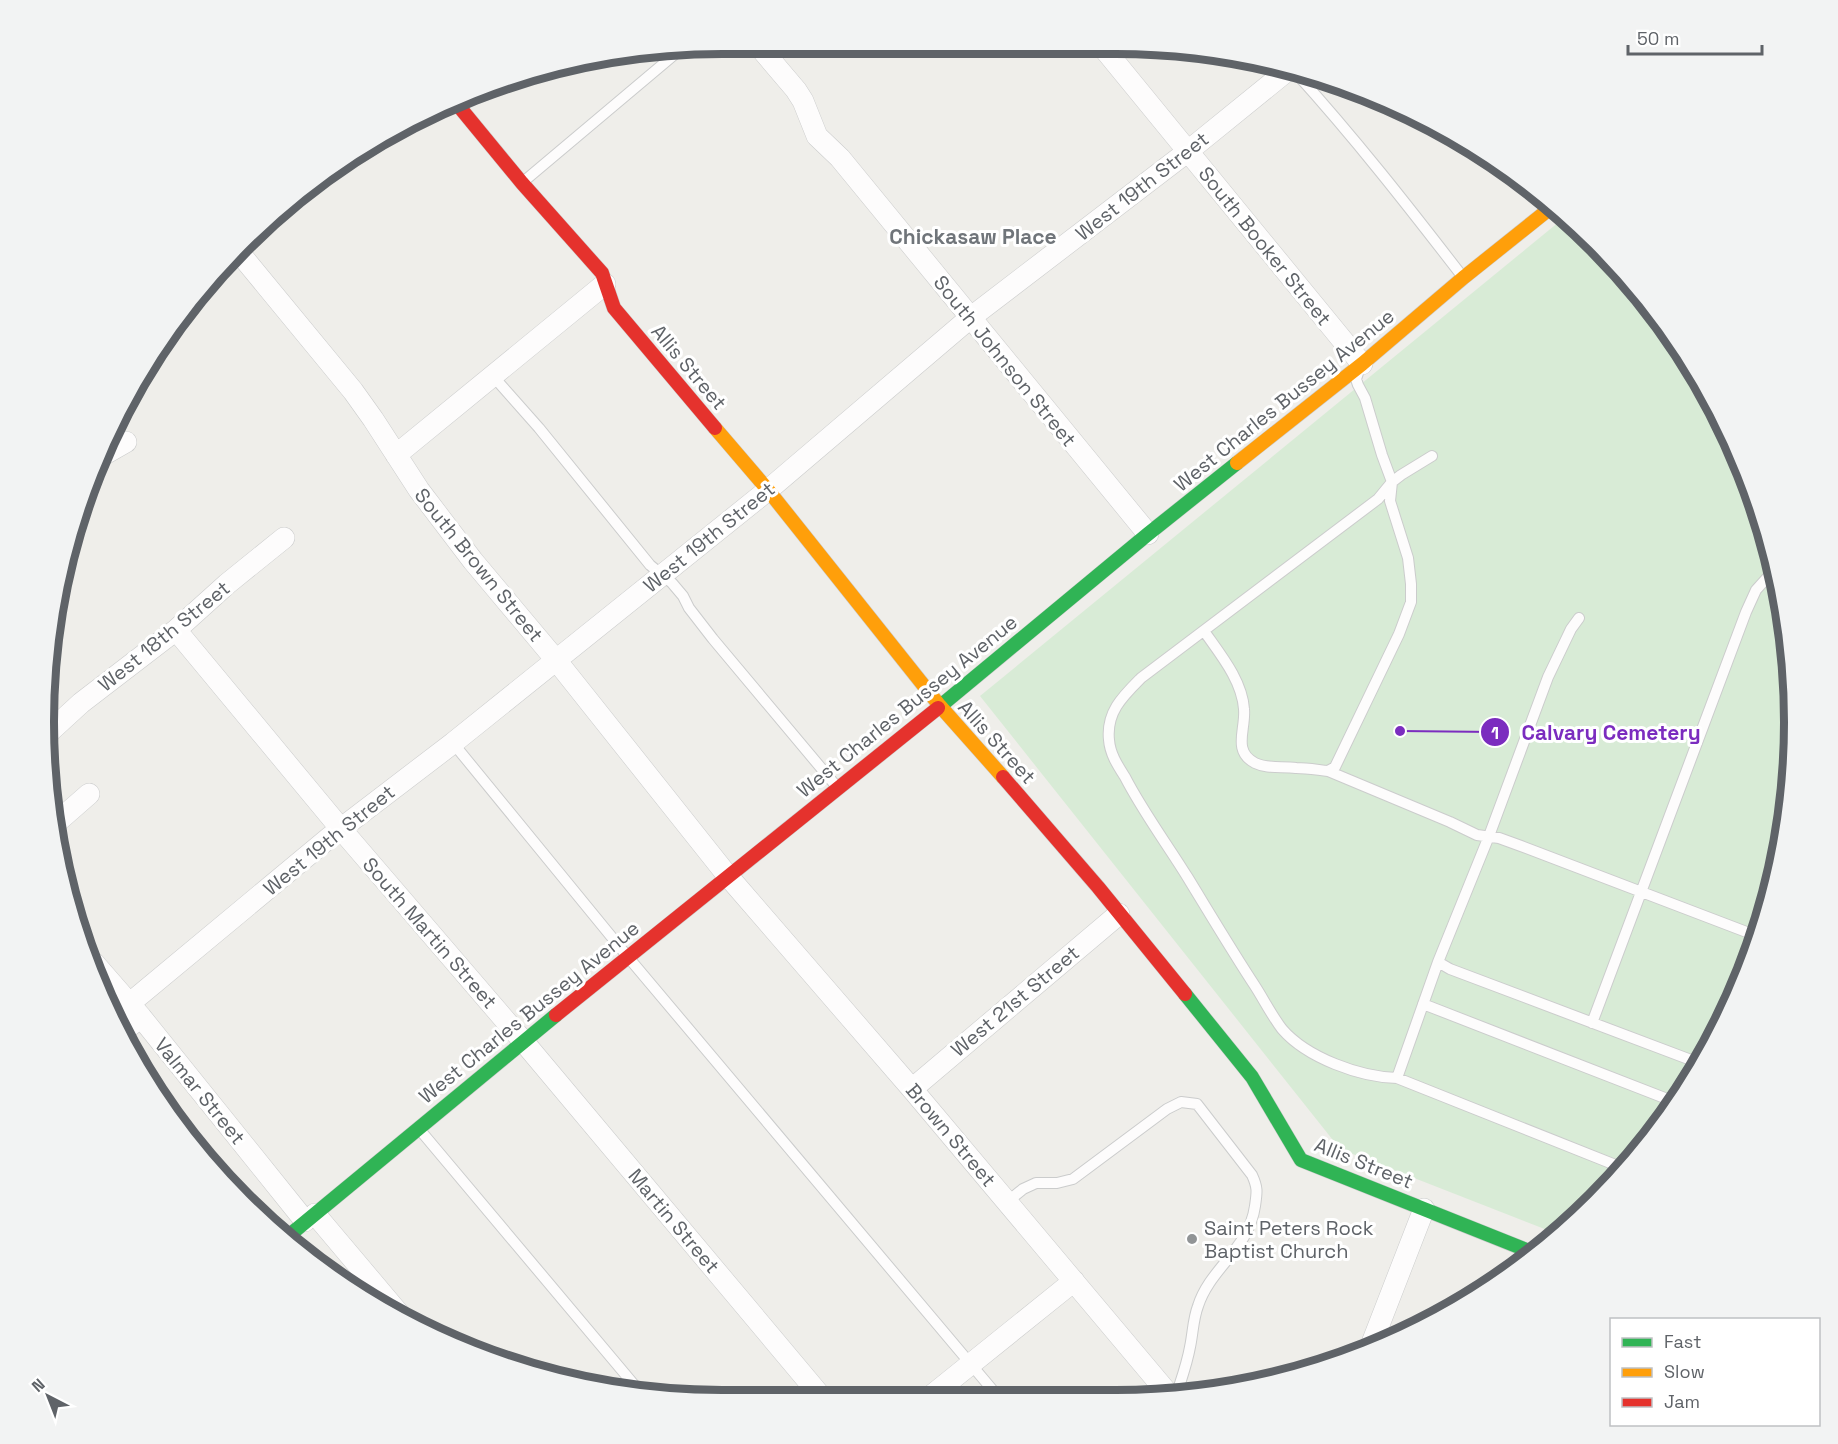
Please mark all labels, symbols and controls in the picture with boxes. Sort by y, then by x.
scale bar [1628,18,1762,56]
text: 50 m [1637,27,1679,50]
street label: West 19th Street [1070,126,1214,246]
street label: South Booker Street [1193,161,1337,331]
district label: Chickasaw Place [889,223,1057,250]
street label: South Johnson Street [928,270,1082,452]
street label: West Charles Bussey Avenue [1168,303,1400,497]
street label: Allis Street [646,319,732,415]
street label: West 19th Street [638,476,780,598]
street label: South Brown Street [409,483,549,647]
street label: West 18th Street [93,575,235,697]
street label: West Charles Bussey Avenue [791,609,1023,803]
street label: Allis Street [953,695,1041,789]
callout: Calvary Cemetery [1480,713,1713,752]
text: Calvary Cemetery [1521,719,1701,746]
text: 1 [1491,721,1499,744]
street label: West 19th Street [258,779,400,901]
street label: South Martin Street [357,852,503,1014]
street label: West Charles Bussey Avenue [413,915,645,1109]
street label: West 21st Street [945,940,1085,1062]
street label: Valmar Street [149,1032,251,1150]
street label: Brown Street [900,1078,1002,1192]
street label: Allis Street [1311,1131,1417,1195]
street label: Martin Street [623,1163,725,1279]
place label: Saint Peters Rock Baptist Church [1204,1215,1374,1264]
marker: Saint Peters Rock Baptist Church [1185,1232,1199,1246]
legend [1610,1318,1820,1426]
text: Fast [1664,1330,1701,1353]
text: Slow [1664,1360,1705,1383]
north arrow [18,1366,78,1426]
text: N [27,1374,49,1397]
text: Jam [1664,1390,1700,1413]

